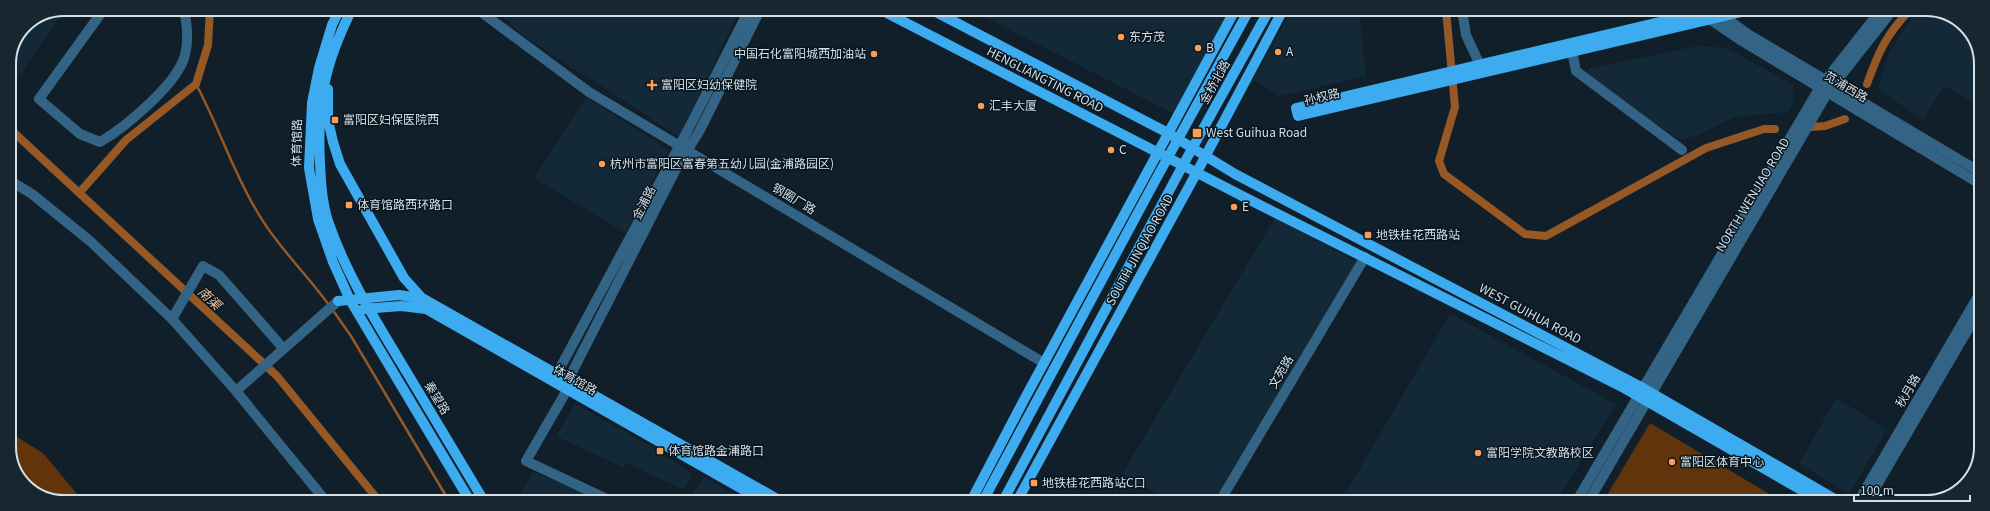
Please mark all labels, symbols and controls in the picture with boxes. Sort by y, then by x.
place label: 东方茂 [1129,27,1165,44]
marker: 东方茂 [1116,32,1126,42]
place label: B [1206,38,1214,55]
street label: HENGLIANGTING ROAD [984,42,1107,116]
place label: A [1286,42,1294,59]
marker: B [1193,43,1203,53]
place label: 中国石化富阳城西加油站 [734,44,866,61]
marker: A [1273,47,1283,57]
marker: 中国石化富阳城西加油站 [869,49,879,59]
street label: 金桥北路 [1195,56,1233,106]
street label: 苋浦西路 [1822,66,1872,105]
place label: 富阳区妇幼保健院 [661,75,757,92]
marker: 富阳区妇幼保健院 [646,79,658,91]
street label: 孙权路 [1302,83,1341,108]
place label: 汇丰大厦 [989,96,1037,113]
marker: 汇丰大厦 [976,101,986,111]
place label: 富阳区妇保医院西 [343,110,439,127]
marker: 富阳区妇保医院西 [330,115,340,125]
street label: 体育馆路 [287,119,304,167]
place label: West Guihua Road [1206,123,1307,140]
marker: West Guihua Road [1191,127,1203,139]
street label: NORTH WENJIAO ROAD [1711,134,1793,255]
place label: C [1119,140,1127,157]
marker: C [1106,145,1116,155]
place label: 杭州市富阳区富春第五幼儿园(金浦路园区) [610,154,834,171]
marker: 杭州市富阳区富春第五幼儿园(金浦路园区) [597,159,607,169]
street label: 钢圈厂路 [770,178,820,217]
street label: 金浦路 [627,182,658,222]
street label: SOUTH JINQIAO ROAD [1101,190,1176,308]
place label: 体育馆路西环路口 [357,195,453,212]
place label: E [1242,197,1249,214]
marker: 体育馆路西环路口 [344,200,354,210]
marker: E [1229,202,1239,212]
place label: 地铁桂花西路站 [1376,225,1460,242]
marker: 地铁桂花西路站 [1363,230,1373,240]
street label: WEST GUIHUA ROAD [1476,278,1585,347]
water label: 南渠 [194,282,228,315]
street label: 文苑路 [1263,351,1296,391]
street label: 体育馆路 [551,359,601,398]
street label: 秋月路 [1890,370,1923,410]
street label: 秦望路 [422,377,455,417]
place label: 体育馆路金浦路口 [668,441,764,458]
place label: 富阳学院文教路校区 [1486,443,1594,460]
marker: 体育馆路金浦路口 [655,446,665,456]
marker: 富阳学院文教路校区 [1473,448,1483,458]
place label: 富阳区体育中心 [1680,452,1764,469]
marker: 富阳区体育中心 [1667,457,1677,467]
place label: 地铁桂花西路站C口 [1042,473,1146,490]
scale bar [1854,477,1970,503]
marker: 地铁桂花西路站C口 [1029,478,1039,488]
text: 100 m [1860,481,1894,498]

